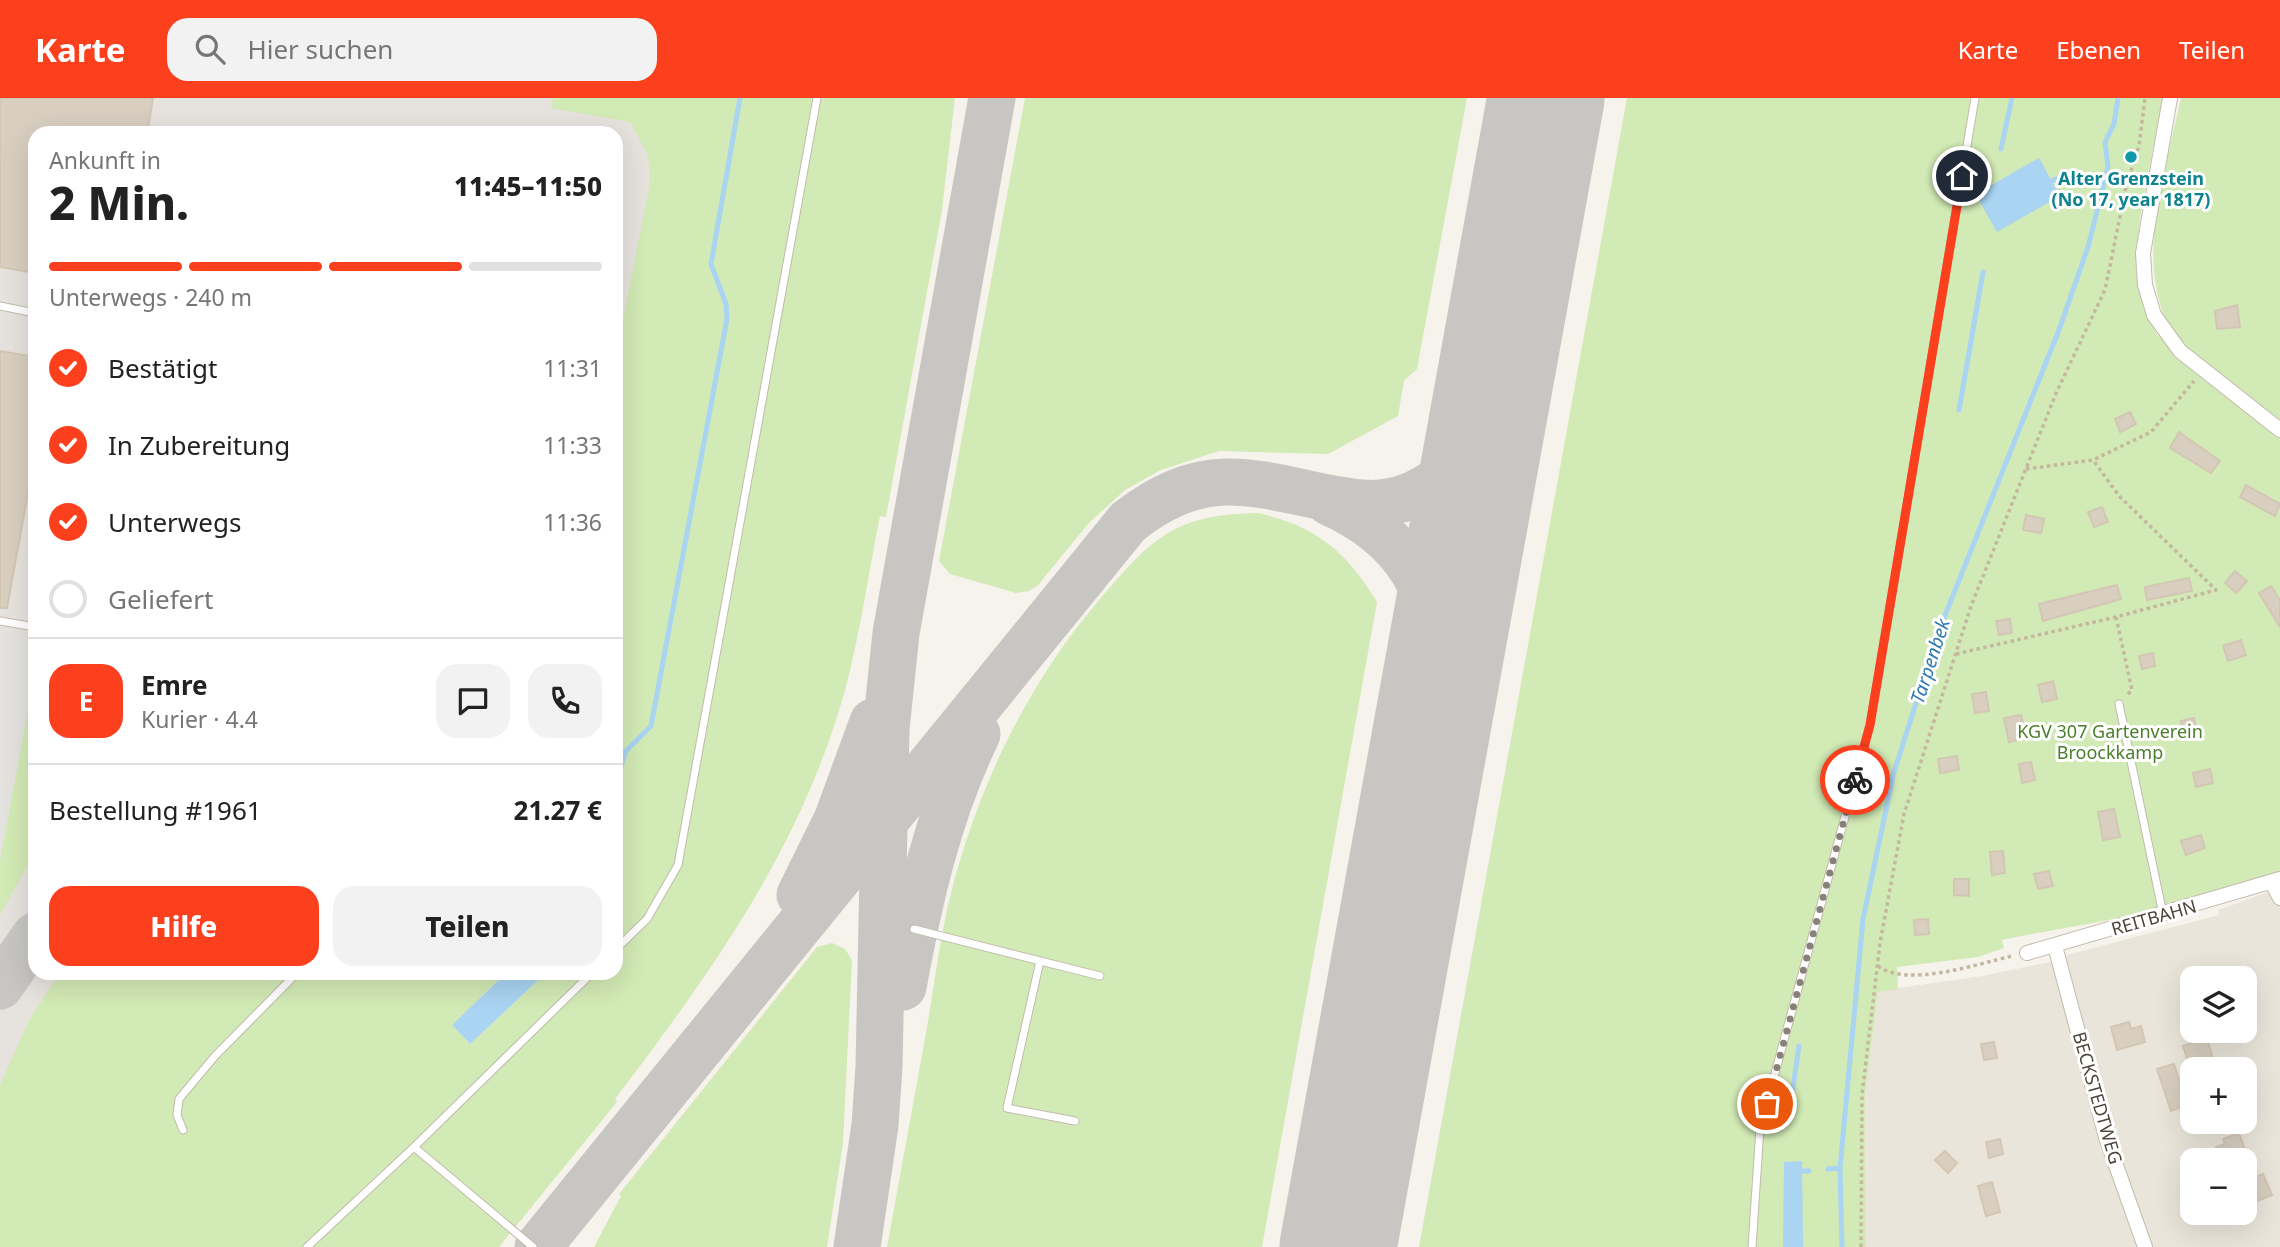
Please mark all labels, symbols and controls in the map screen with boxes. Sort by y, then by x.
search box [167,18,657,81]
text: Karte [35,27,125,72]
icon: search [191,30,229,68]
text: Hier suchen [247,31,393,67]
text: Karte [1958,33,2018,66]
text: Ebenen [2056,33,2141,66]
text: Teilen [2179,33,2245,66]
text: Ankunft in [49,144,161,176]
pin [1932,146,1992,206]
marker: Alter Grenzstein (No 17, year 1817) [2123,149,2139,165]
icon: home [1943,157,1981,195]
place label: Alter Grenzstein (No 17, year 1817) [2052,166,2210,211]
text: 11:45–11:50 [454,168,602,204]
text: 2 Min. [49,171,189,233]
text: Unterwegs · 240 m [49,281,252,313]
icon: check [49,349,87,387]
text: Bestätigt [108,350,217,386]
text: 11:31 [543,352,602,384]
icon: check [49,426,87,464]
text: In Zubereitung [108,427,290,463]
text: 11:33 [543,429,602,461]
icon: check [49,503,87,541]
text: Unterwegs [108,504,241,540]
text: 11:36 [543,506,602,538]
text: Geliefert [108,581,213,617]
water label: Tarpenbek [1904,615,1956,707]
button: chat [436,664,510,738]
button: phone [528,664,602,738]
text: Emre [141,667,208,703]
text: E [79,683,93,719]
text: Kurier · 4.4 [141,703,258,735]
park label: KGV 307 Gartenverein Broockkamp [2017,719,2203,764]
courier [1820,745,1890,815]
icon: bike [1836,761,1874,799]
text: Bestellung #1961 [49,792,262,828]
text: 21.27 € [514,792,602,828]
button: Hilfe [49,886,319,966]
button: Teilen [333,886,602,966]
street label: REITBAHN [2108,893,2199,941]
map controls [2180,966,2257,1225]
button: layers [2180,966,2257,1043]
street label: BECKSTEDTWEG [2068,1029,2128,1167]
button: + [2180,1057,2257,1134]
pin [1737,1074,1797,1134]
icon: bag [1748,1085,1786,1123]
button: − [2180,1148,2257,1225]

